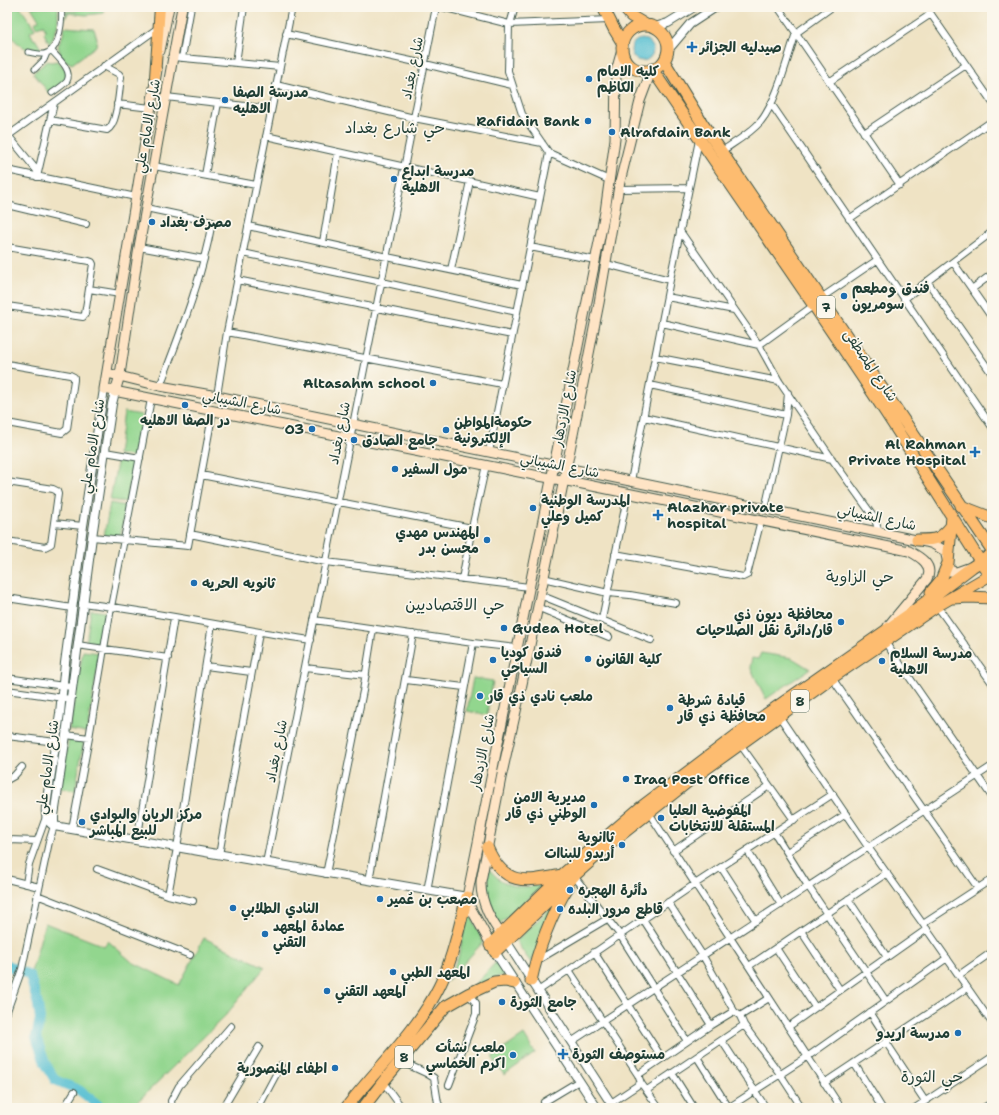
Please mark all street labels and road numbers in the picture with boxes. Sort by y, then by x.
street label: شارع بغداد [397,35,428,101]
street label: شارع الامام علي [130,77,168,175]
road number: 7 [817,296,835,318]
street label: شارع المصطفى [839,325,902,405]
street label: شارع الازدهار [548,368,581,449]
street label: شارع الشيباني [200,386,283,422]
street label: شارع الامام علي [76,397,112,495]
street label: شارع بغداد [324,400,355,466]
street label: شارع الشيباني [518,449,601,485]
street label: شارع الشيباني [835,500,918,538]
road number: 8 [791,690,809,712]
street label: شارع الازدهار [466,712,499,793]
street label: شارع الامام علي [31,718,67,816]
street label: شارع بغداد [261,718,292,784]
road number: 8 [395,1046,413,1068]

